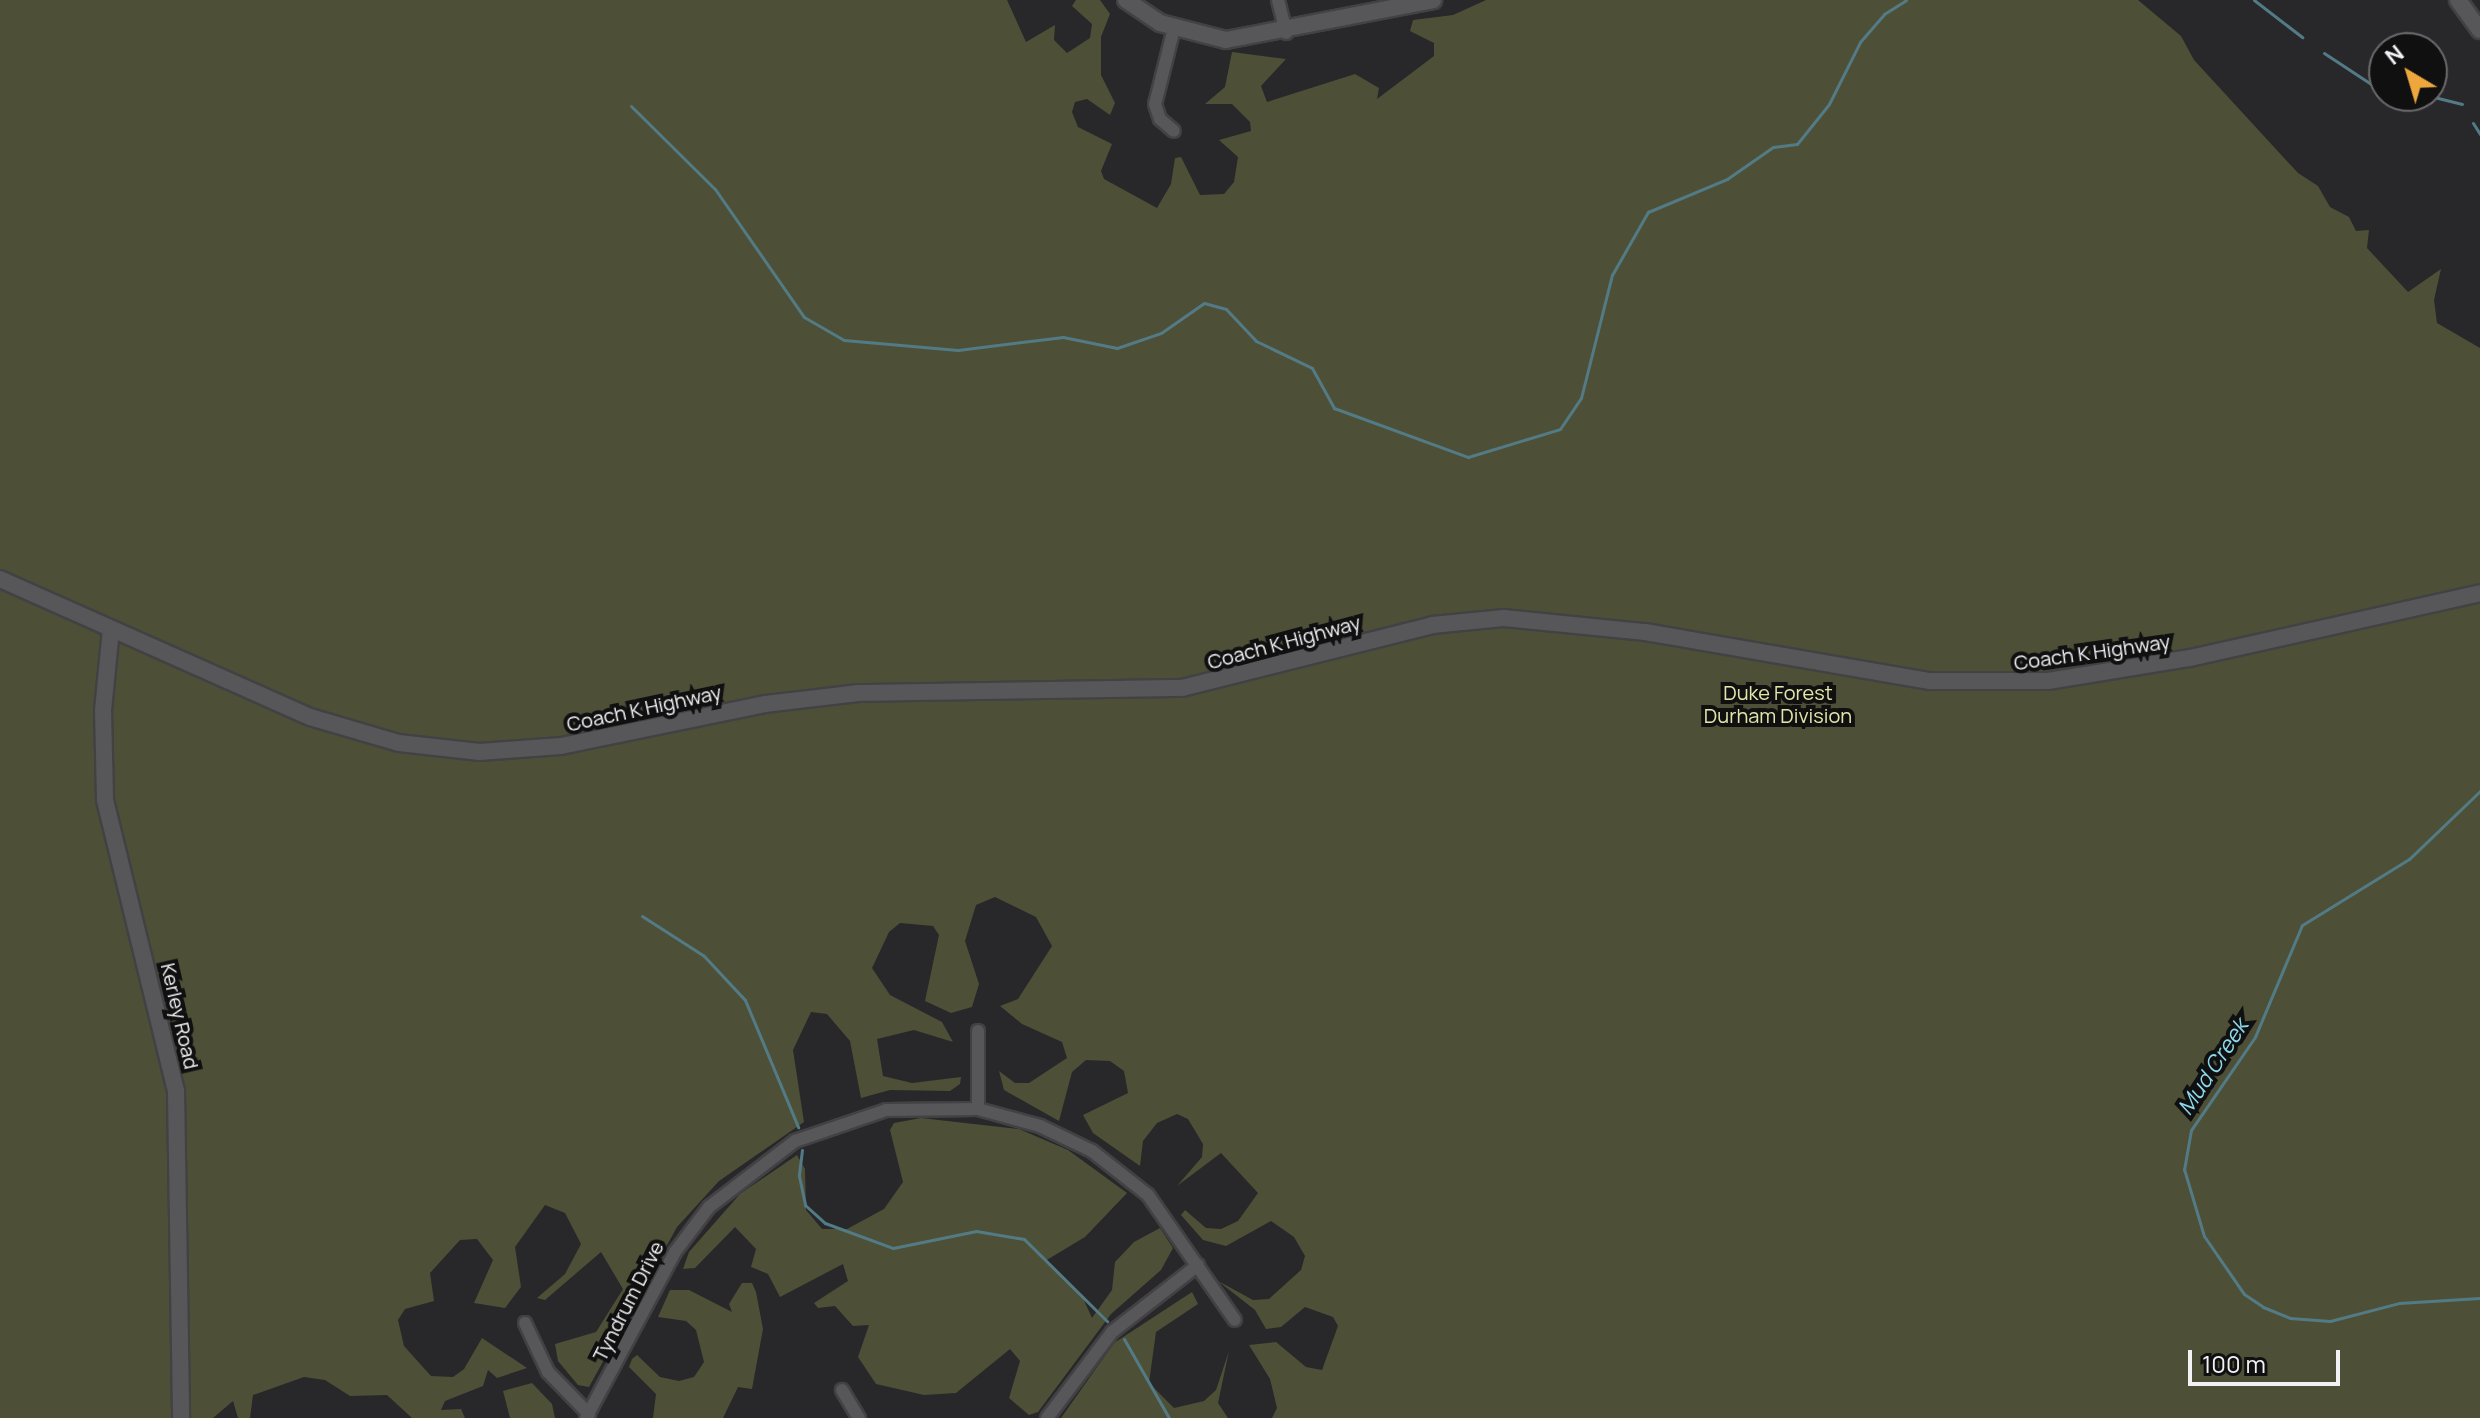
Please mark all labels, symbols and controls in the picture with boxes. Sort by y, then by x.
north arrow [2368,32,2448,112]
text: N [2379,38,2410,71]
street label: Coach K Highway [1205,610,1363,674]
street label: Coach K Highway [2012,629,2172,675]
street label: Coach K Highway [564,680,724,736]
park label: Duke Forest Durham Division [1704,681,1852,728]
street label: Kerley Road [156,961,204,1071]
water label: Mud Creek [2172,1014,2254,1120]
street label: Tyndrum Drive [587,1237,669,1365]
scale bar [2192,1334,2344,1384]
text: 100 m [2202,1347,2266,1380]

